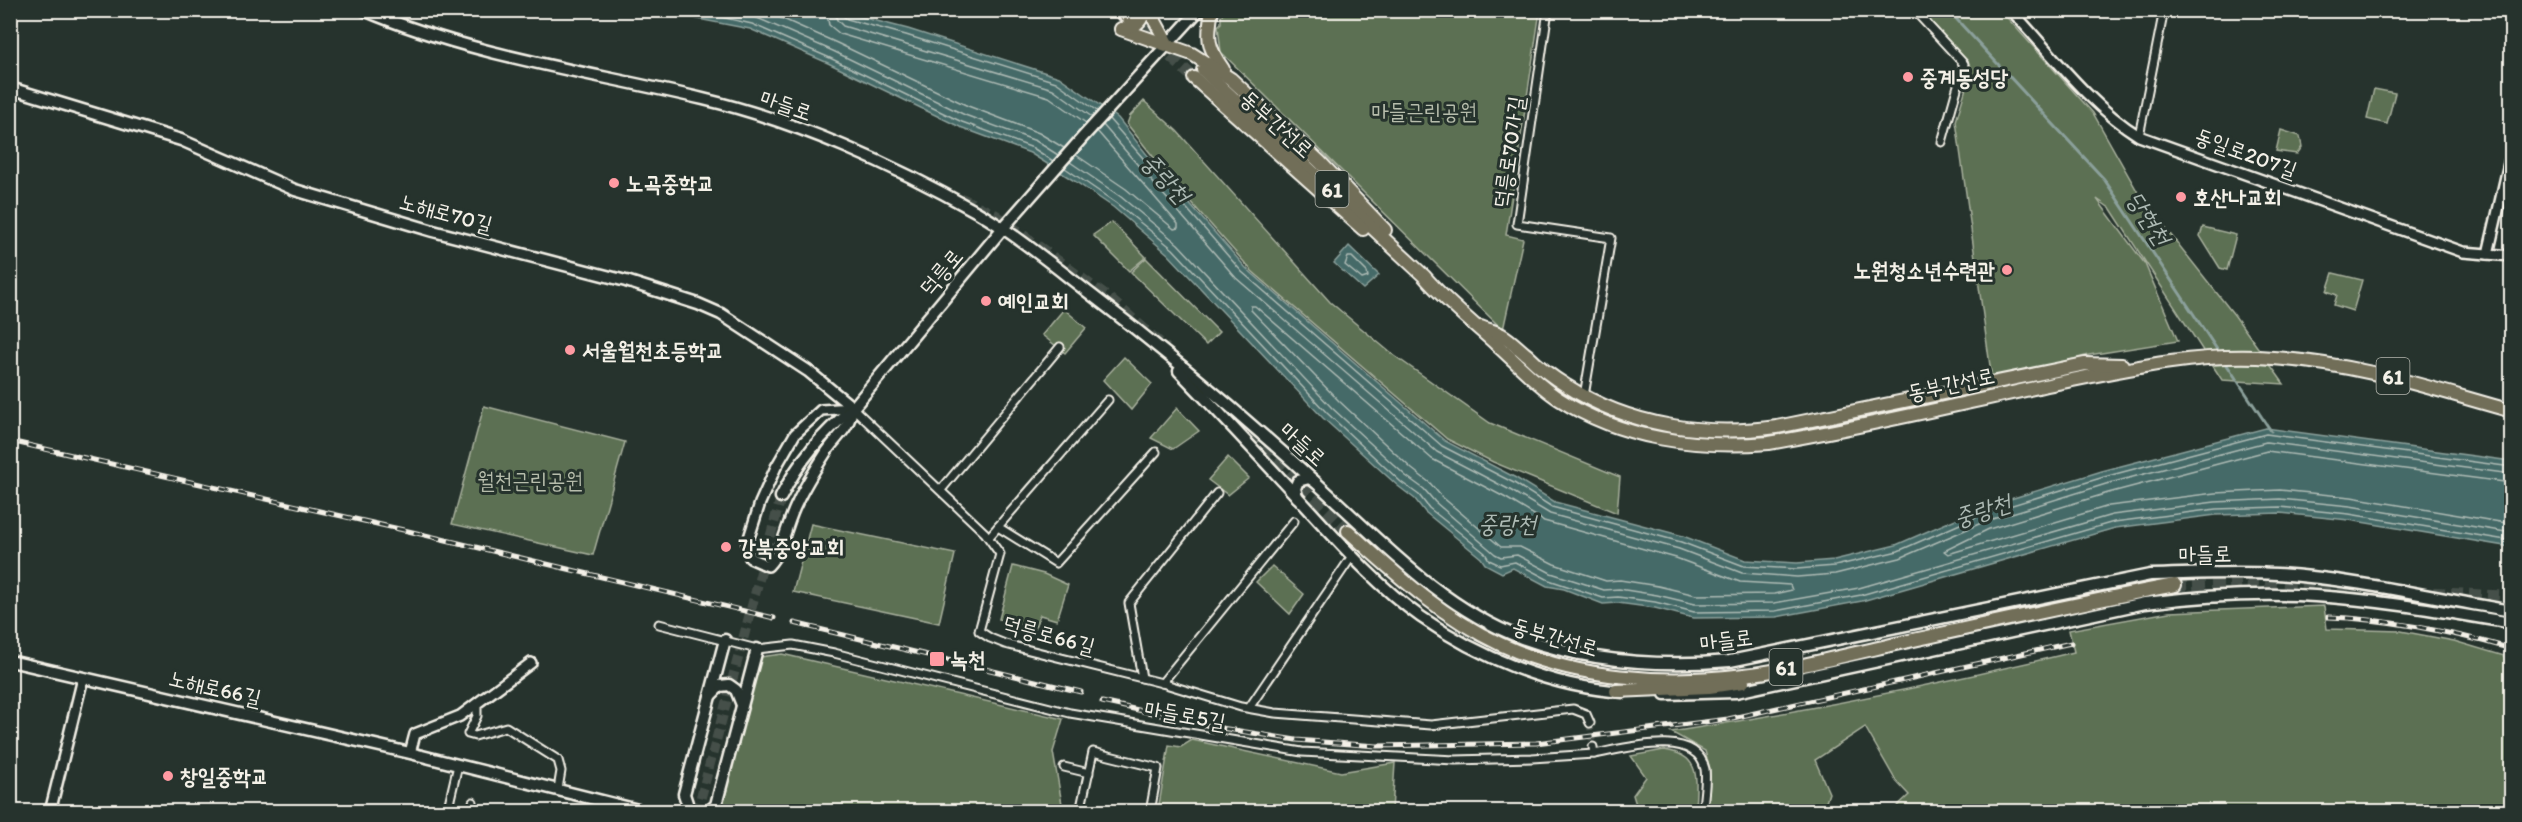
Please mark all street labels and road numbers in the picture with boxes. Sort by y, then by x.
street label: 마들로 [756,84,816,126]
street label: 동부간선로 [1235,84,1319,164]
street label: 덕릉로70가길 [1488,94,1530,210]
street label: 동일로207길 [2191,122,2301,184]
road number: 61 [1316,171,1348,207]
street label: 노해로70길 [396,188,496,238]
street label: 덕릉로 [914,243,968,301]
road number: 61 [2376,358,2410,394]
street label: 동부간선로 [1905,362,1997,406]
street label: 마들로 [1274,416,1332,472]
street label: 마들로 [2178,540,2232,568]
street label: 덕릉로66길 [1000,610,1098,660]
street label: 동부간선로 [1509,612,1601,662]
street label: 마들로 [1698,623,1754,657]
road number: 61 [1770,649,1802,685]
street label: 노해로66길 [166,664,264,712]
street label: 마들로5길 [1142,695,1228,735]

